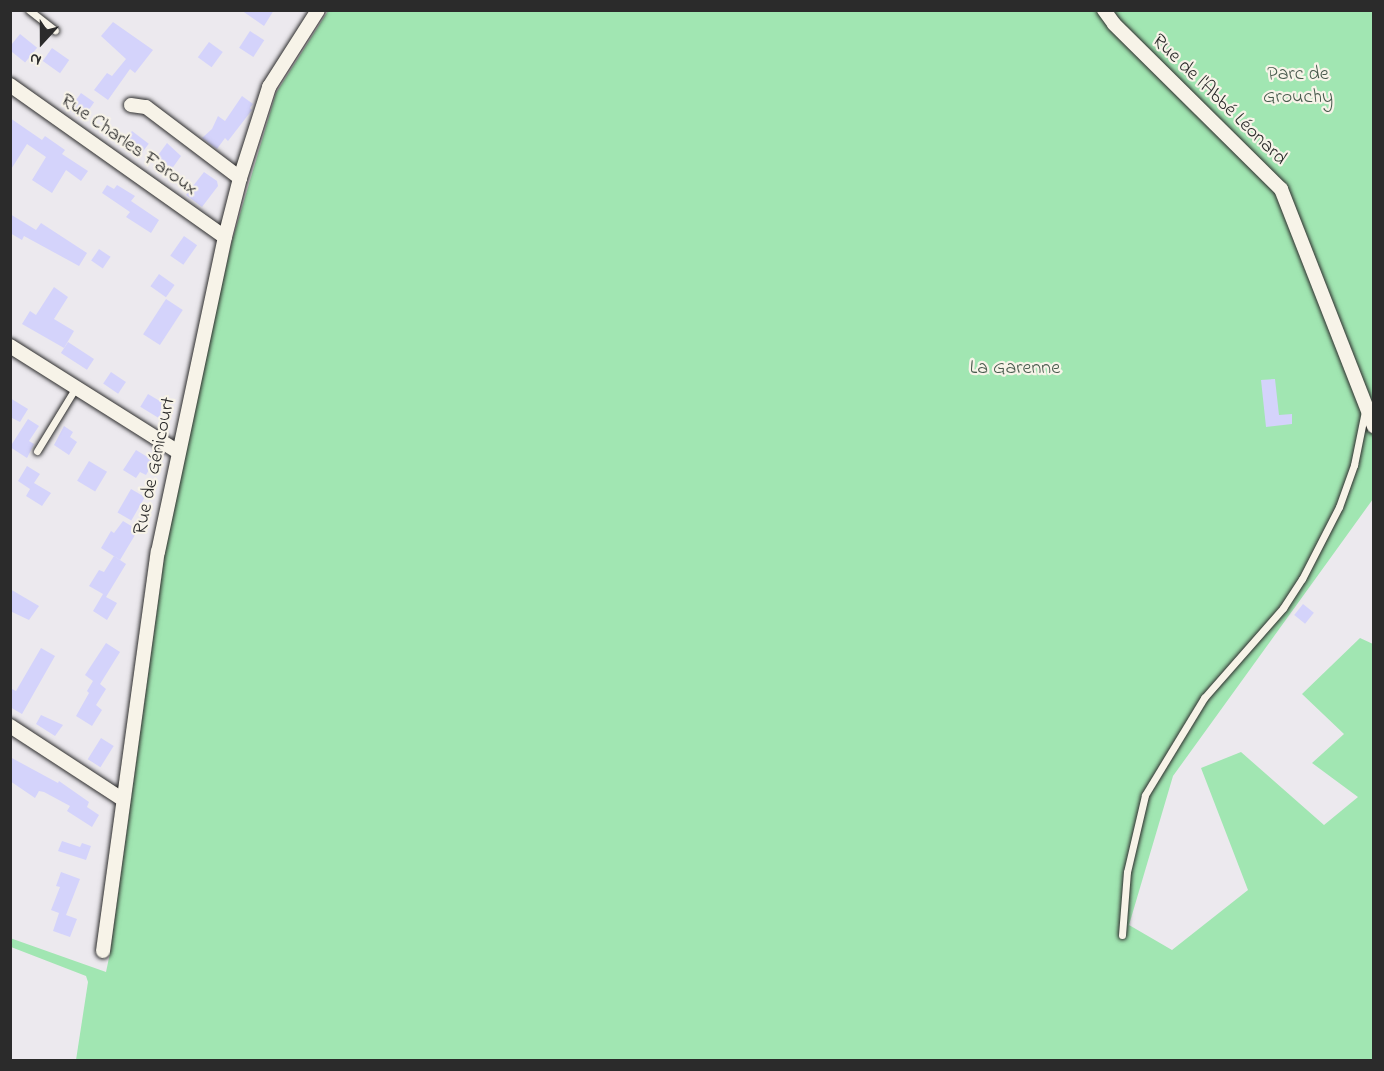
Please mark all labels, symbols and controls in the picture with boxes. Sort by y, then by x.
north arrow [12,12,72,72]
street label: Rue de l'Abbé Léonard [1146,29,1292,171]
text: N [26,46,45,72]
park label: Parc de Grouchy [1263,62,1333,109]
street label: Rue Charles Faroux [56,89,202,201]
park label: La Garenne [970,356,1060,380]
street label: Rue de Génicourt [129,395,181,537]

